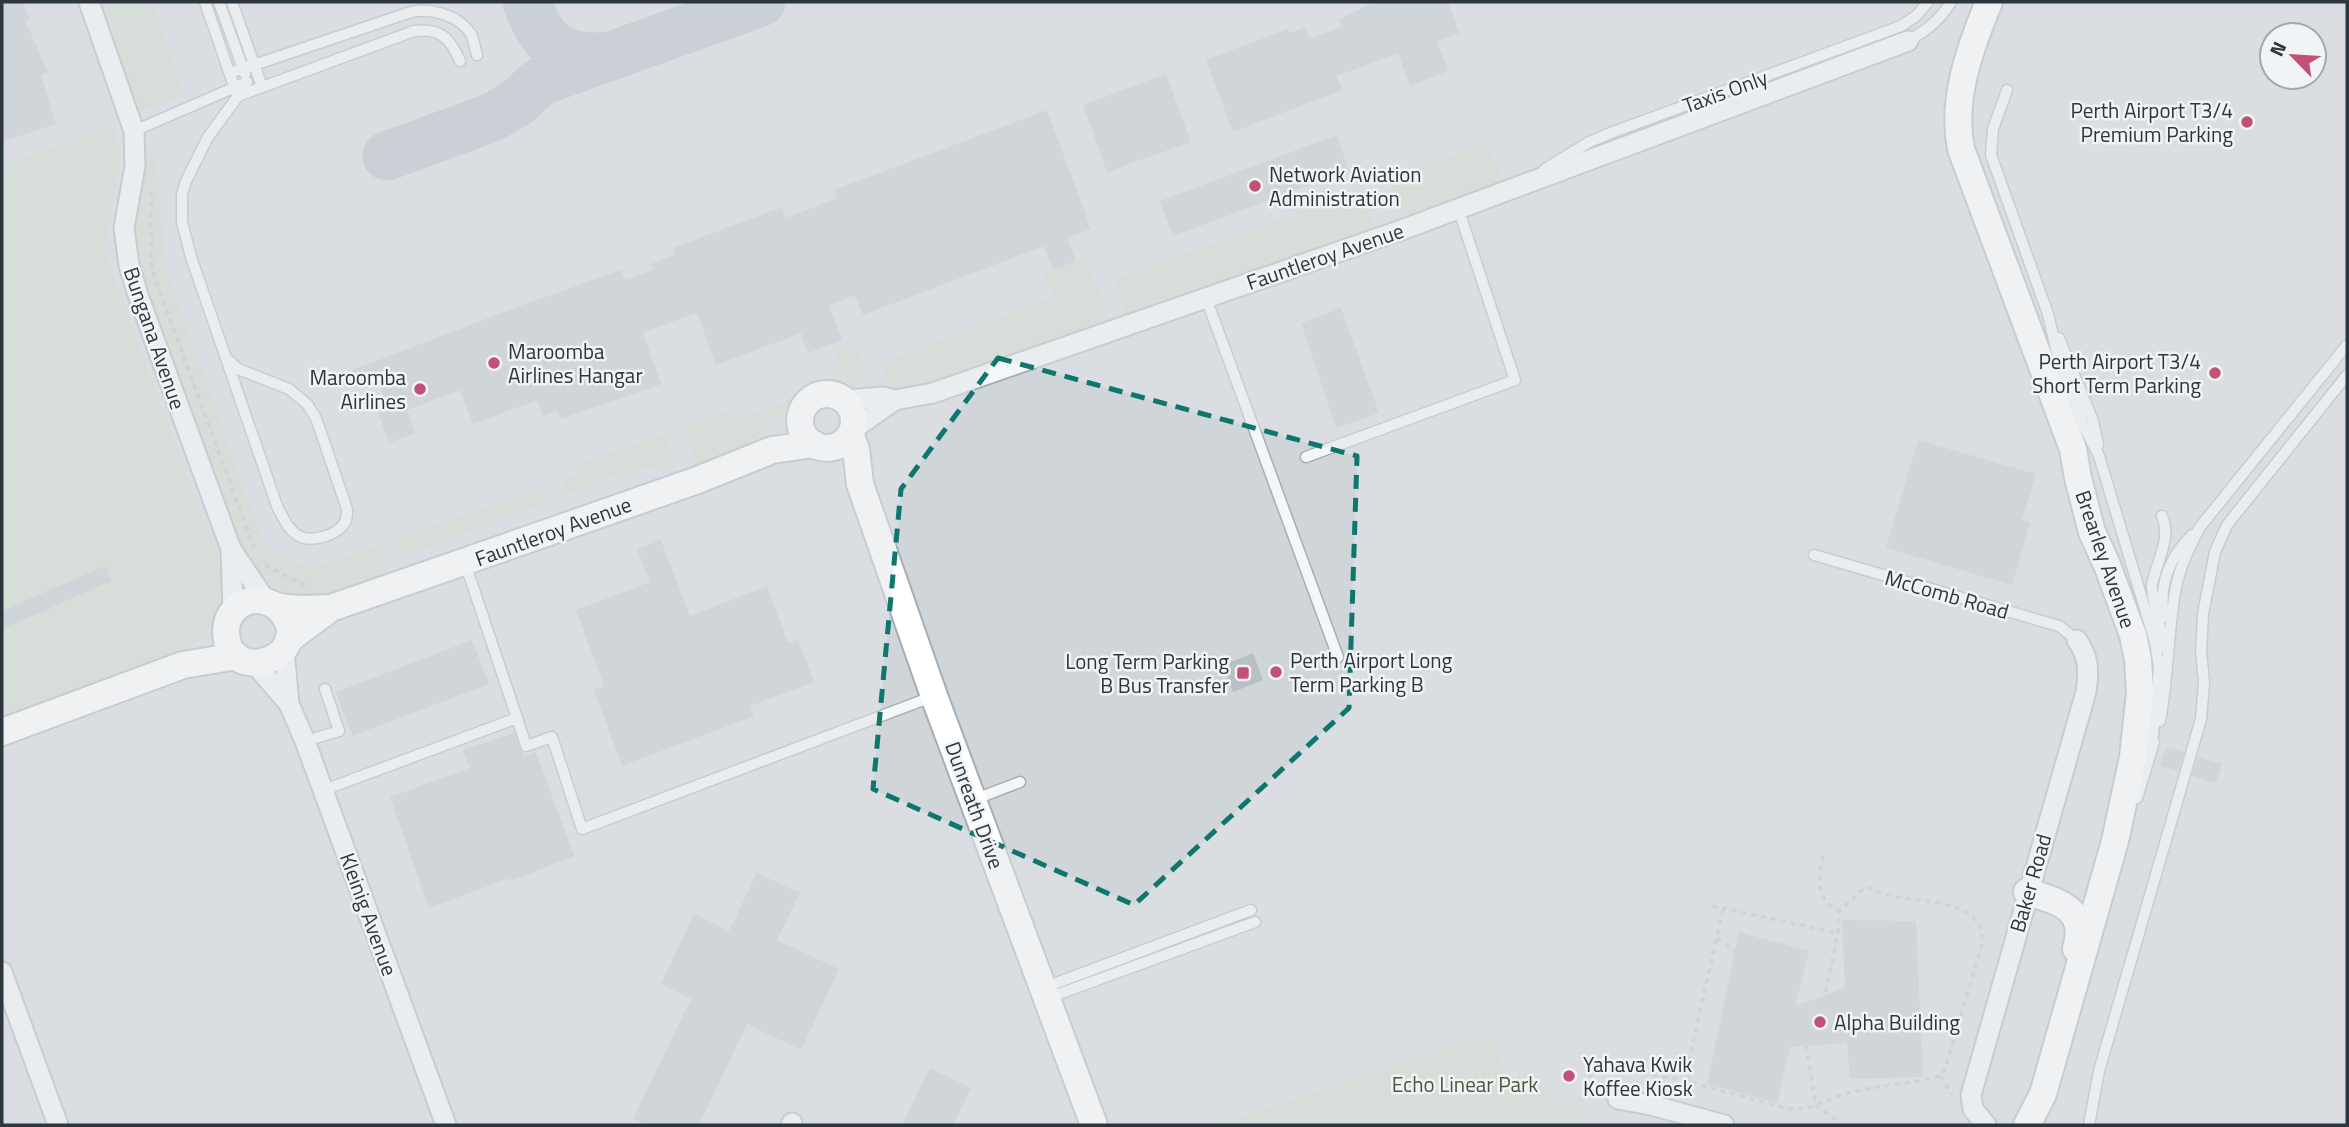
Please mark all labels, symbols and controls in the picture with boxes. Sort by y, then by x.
north arrow [2258,21,2328,91]
text: N [2261,37,2293,61]
street label: Taxis Only [1678,61,1772,121]
place label: Perth Airport T3/4 Premium Parking [2070,94,2233,150]
marker: Perth Airport T3/4 Premium Parking [2239,114,2255,130]
place label: Network Aviation Administration [1269,158,1422,214]
marker: Network Aviation Administration [1247,178,1263,194]
street label: Fauntleroy Avenue [1242,214,1408,298]
street label: Bungana Avenue [116,262,194,414]
place label: Maroomba Airlines Hangar [508,335,643,391]
place label: Perth Airport T3/4 Short Term Parking [2032,345,2201,401]
marker: Maroomba Airlines Hangar [486,355,502,371]
place label: Maroomba Airlines [309,361,406,417]
marker: Perth Airport T3/4 Short Term Parking [2207,365,2223,381]
marker: Maroomba Airlines [412,381,428,397]
street label: Brearley Avenue [2067,486,2145,632]
street label: Fauntleroy Avenue [470,488,636,574]
street label: McComb Road [1881,561,2013,627]
place label: Perth Airport Long Term Parking B [1290,644,1453,700]
place label: Long Term Parking B Bus Transfer [1065,645,1229,701]
marker: Perth Airport Long Term Parking B [1268,664,1284,680]
marker: Long Term Parking B Bus Transfer [1235,665,1251,681]
street label: Dunreath Drive [937,737,1013,873]
street label: Baker Road [2001,830,2059,936]
street label: Kleinig Avenue [332,848,406,980]
place label: Alpha Building [1834,1006,1960,1038]
marker: Alpha Building [1812,1014,1828,1030]
place label: Yahava Kwik Koffee Kiosk [1583,1048,1693,1104]
park label: Echo Linear Park [1392,1068,1538,1100]
marker: Yahava Kwik Koffee Kiosk [1561,1068,1577,1084]

